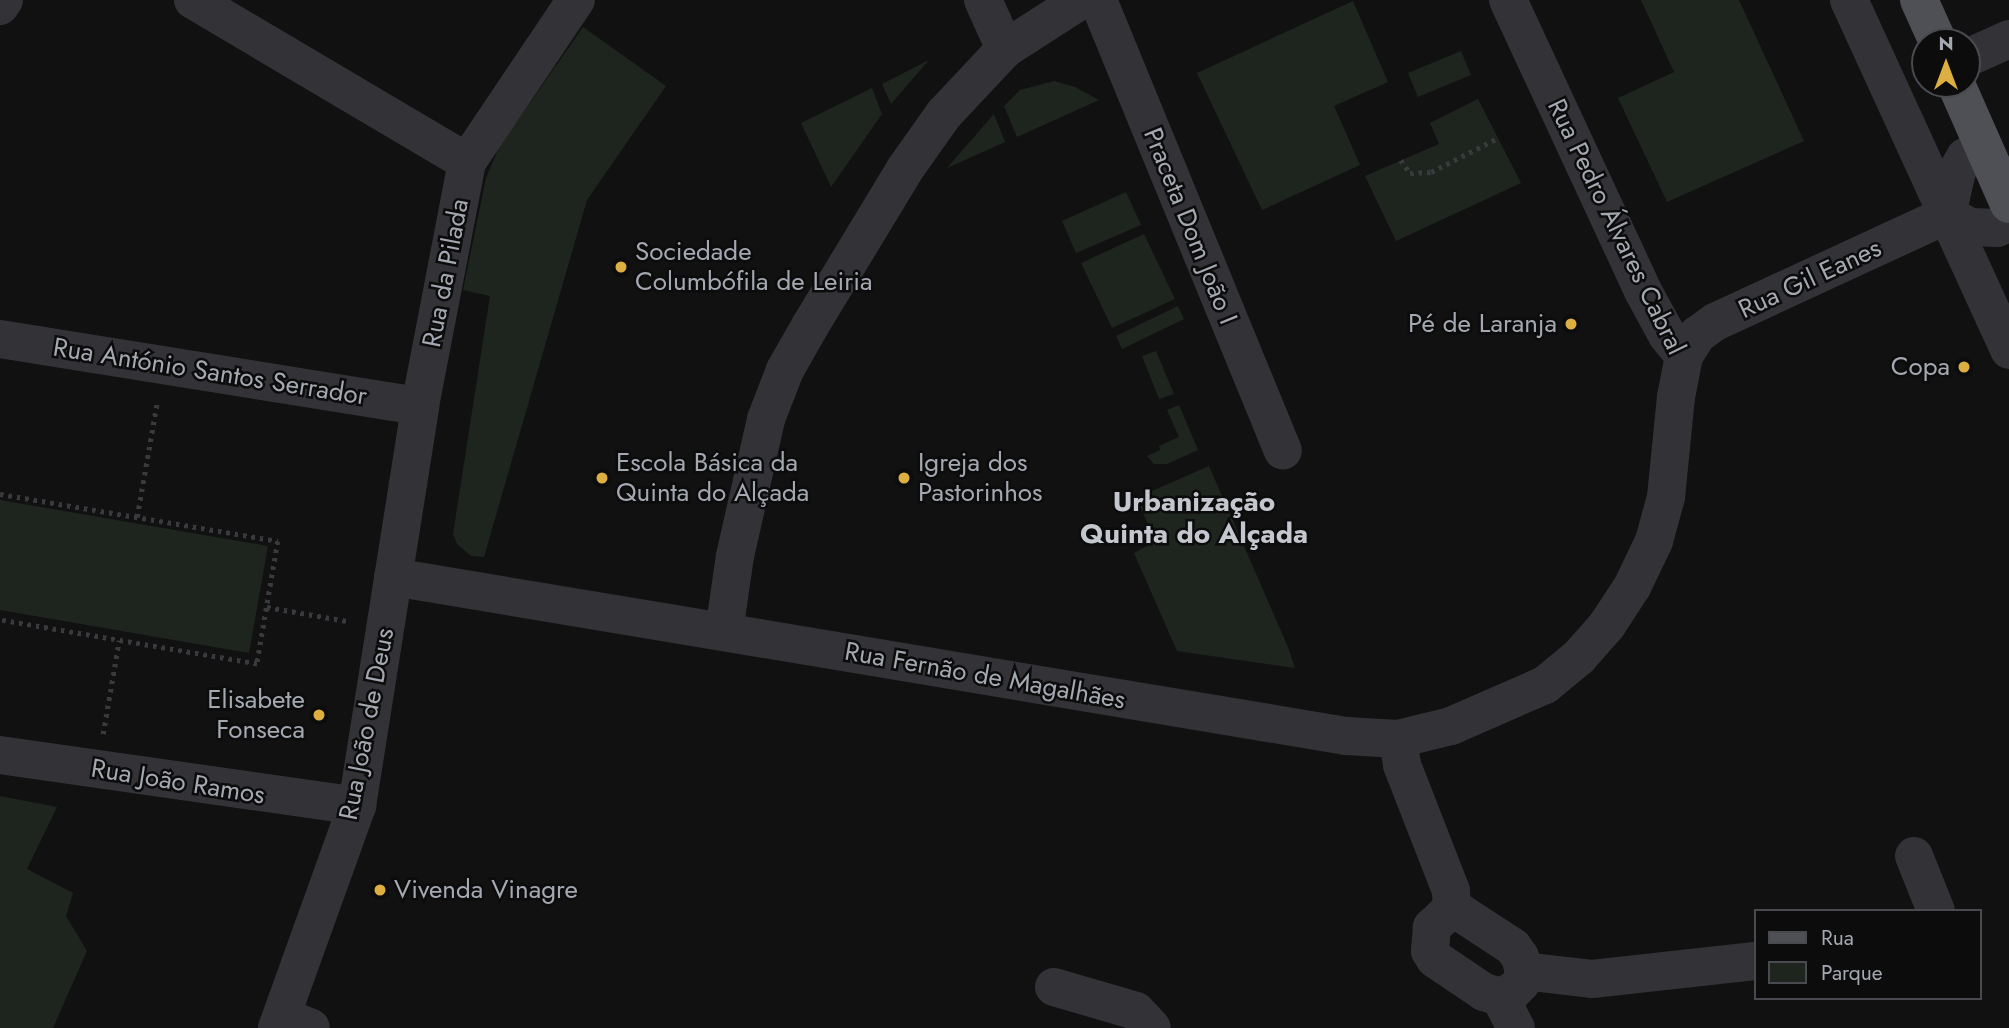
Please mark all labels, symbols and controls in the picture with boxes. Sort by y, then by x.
north arrow [1911,28,1981,98]
text: N [1938,30,1954,57]
street label: Rua Pedro Álvares Cabral [1540,94,1692,360]
street label: Praceta Dom João I [1136,123,1244,329]
street label: Rua da Pilada [416,196,476,350]
street label: Rua Gil Eanes [1734,232,1886,326]
place label: Sociedade Columbófila de Leiria [635,236,872,298]
marker: Sociedade Columbófila de Leiria [613,259,629,275]
place label: Pé de Laranja [1408,308,1557,340]
marker: Pé de Laranja [1563,316,1579,332]
street label: Rua António Santos Serrador [51,332,369,412]
place label: Copa [1891,351,1950,383]
marker: Copa [1956,359,1972,375]
place label: Escola Básica da Quinta do Alçada [616,447,809,508]
place label: Igreja dos Pastorinhos [918,447,1043,508]
marker: Escola Básica da Quinta do Alçada [594,470,610,486]
marker: Igreja dos Pastorinhos [896,470,912,486]
district label: Urbanização Quinta do Alçada [1080,485,1308,551]
street label: Rua João de Deus [333,625,401,823]
street label: Rua Fernão de Magalhães [842,636,1128,716]
place label: Elisabete Fonseca [207,684,305,746]
marker: Elisabete Fonseca [311,707,327,723]
street label: Rua João Ramos [89,753,267,811]
place label: Vivenda Vinagre [394,874,578,906]
marker: Vivenda Vinagre [372,882,388,898]
legend [1754,909,1981,1000]
text: Rua [1821,923,1854,953]
text: Parque [1821,958,1883,988]

